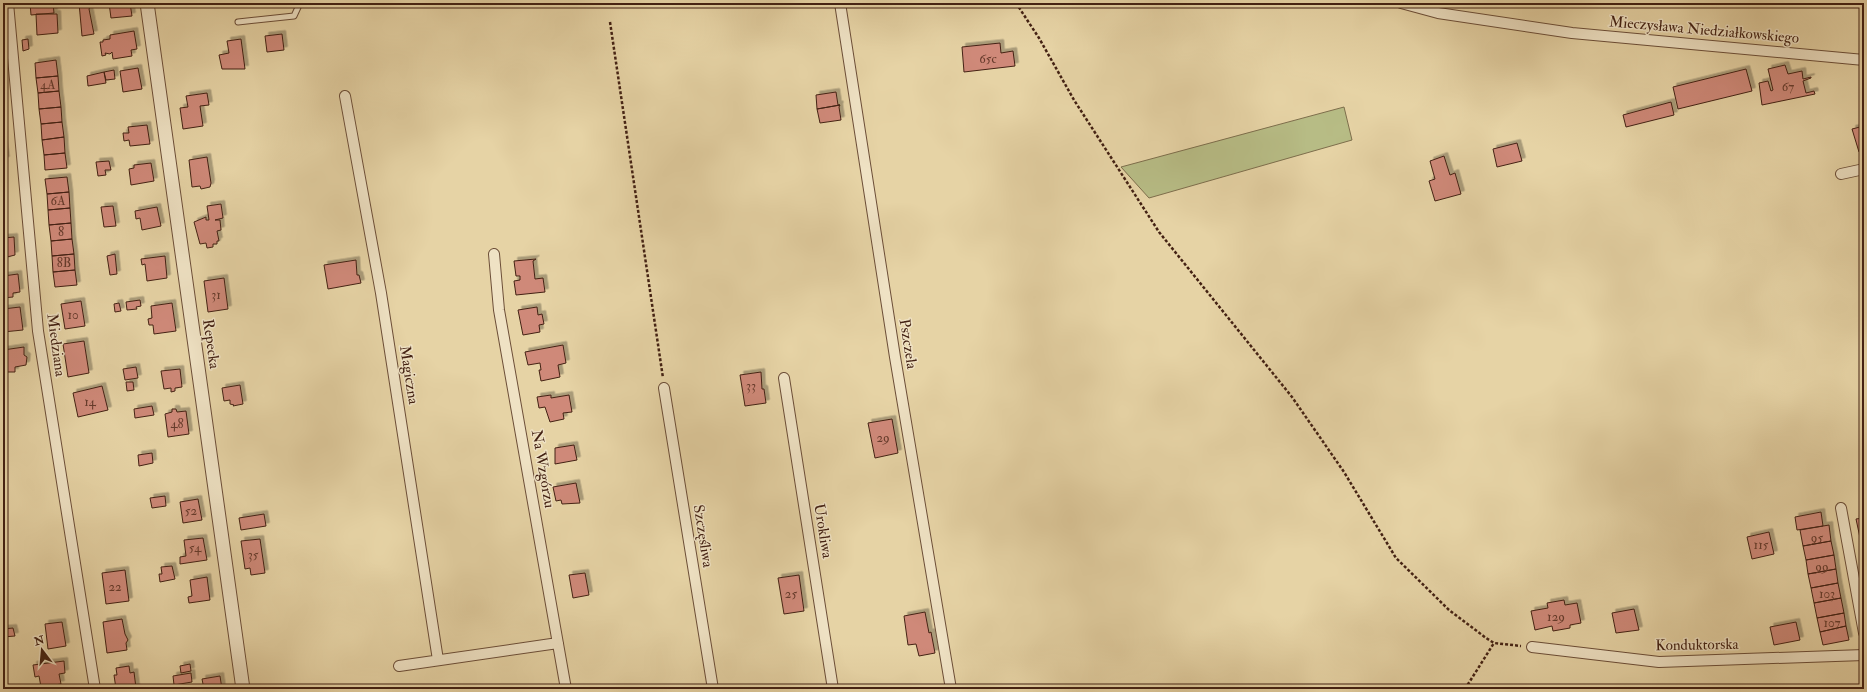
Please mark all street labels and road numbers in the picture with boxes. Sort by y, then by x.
street label: Mieczysława Niedziałkowskiego [1608,12,1800,48]
street label: Miedziana [42,312,70,379]
street label: Repecka [197,318,224,371]
street label: Pszczela [895,318,921,371]
street label: Magiczna [395,344,423,406]
street label: Na Wzgórzu [527,428,559,510]
street label: Urokliwa [809,502,837,561]
street label: Szczęśliwa [689,503,717,570]
street label: Konduktorska [1655,635,1740,655]

